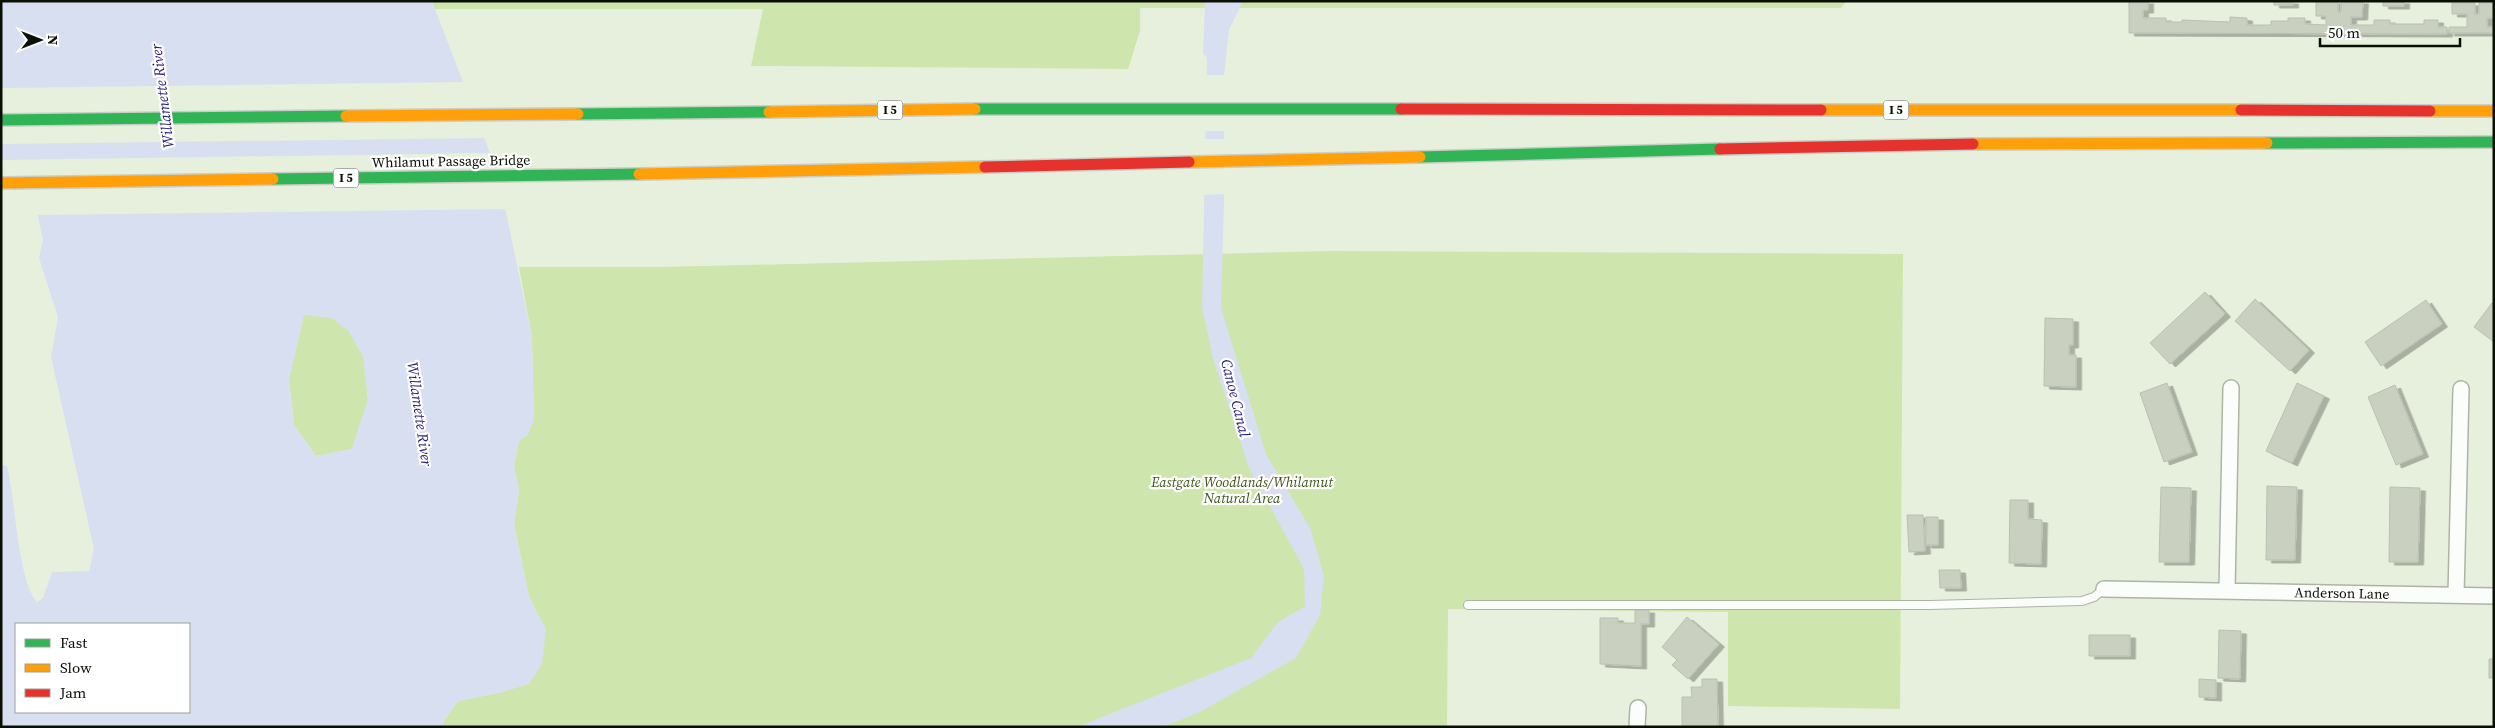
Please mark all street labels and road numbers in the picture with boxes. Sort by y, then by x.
road number: I 5 [878,100,902,120]
road number: I 5 [1884,100,1908,120]
street label: Whilamut Passage Bridge [372,150,530,172]
road number: I 5 [334,168,358,188]
street label: Anderson Lane [2294,582,2390,604]

